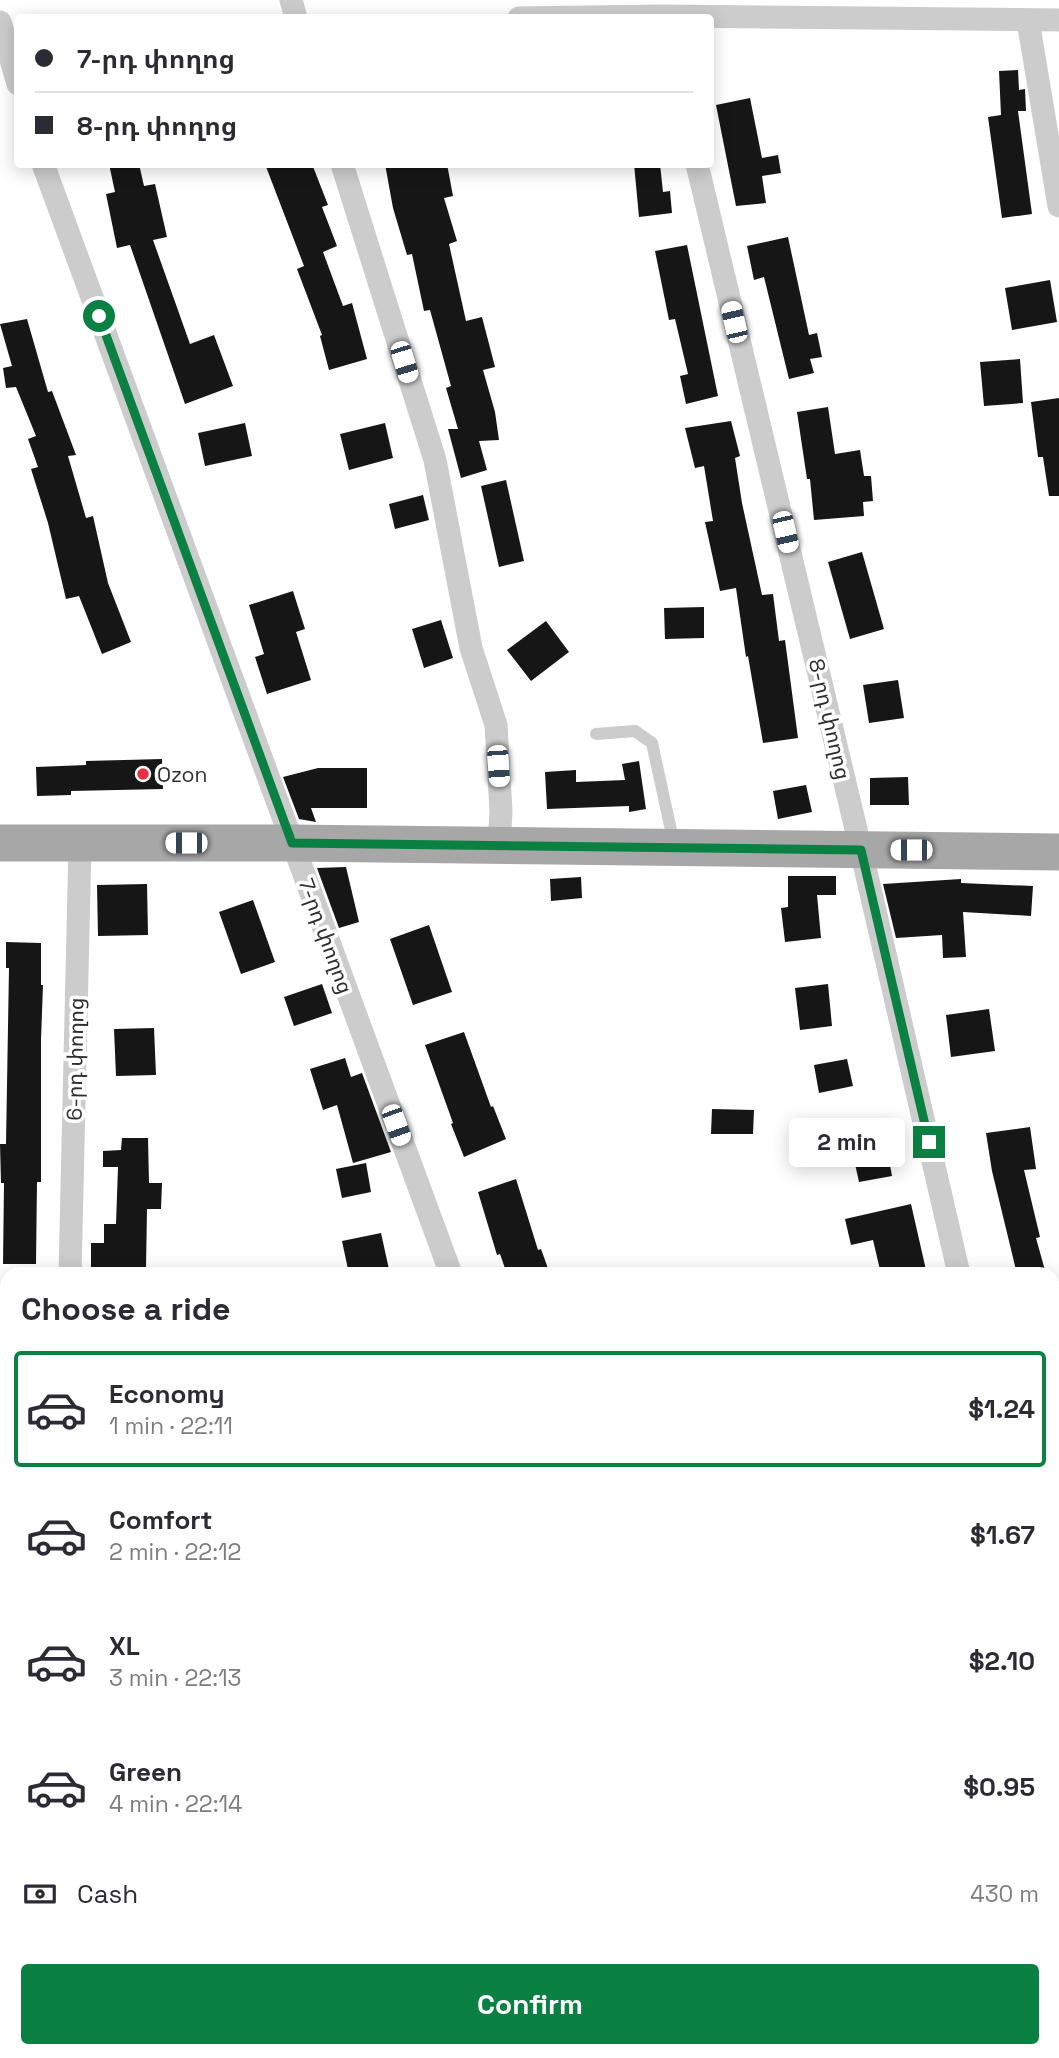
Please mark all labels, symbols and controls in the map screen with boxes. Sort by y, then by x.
text: 7-րդ փողոց [77,42,235,76]
text: 8-րդ փողոց [77,109,237,143]
car [720,299,749,345]
route start [83,300,115,332]
car [388,339,421,385]
car [771,509,800,555]
street label: 8-րդ փողոց [803,656,857,782]
car [487,744,510,788]
place label: Ozon [157,761,207,788]
marker: Ozon [135,766,151,782]
car [166,833,208,854]
car [891,840,933,861]
street label: 7-րդ փողոց [293,875,359,997]
street label: 6-րդ փողոց [60,997,90,1121]
car [379,1102,414,1148]
callout: 2 min [789,1118,904,1166]
route end [913,1126,945,1158]
text: 2 min [817,1127,877,1157]
text: Choose a ride [21,1289,231,1329]
text: Economy [109,1377,225,1411]
icon: car [25,1378,88,1441]
text: $1.24 [968,1392,1035,1426]
text: 1 min · 22:11 [109,1411,233,1441]
text: Comfort [109,1503,212,1537]
icon: car [25,1504,88,1567]
text: $1.67 [970,1518,1035,1552]
text: 2 min · 22:12 [109,1537,241,1567]
text: XL [109,1629,140,1663]
icon: car [25,1630,88,1693]
text: $2.10 [969,1644,1035,1678]
text: 3 min · 22:13 [109,1663,242,1693]
text: Green [109,1755,182,1789]
icon: car [25,1756,88,1819]
text: $0.95 [963,1770,1035,1804]
text: 4 min · 22:14 [109,1789,242,1819]
icon: cash [21,1875,59,1913]
text: Cash [77,1877,138,1911]
text: 430 m [970,1879,1039,1909]
button: Confirm [21,1964,1039,2044]

